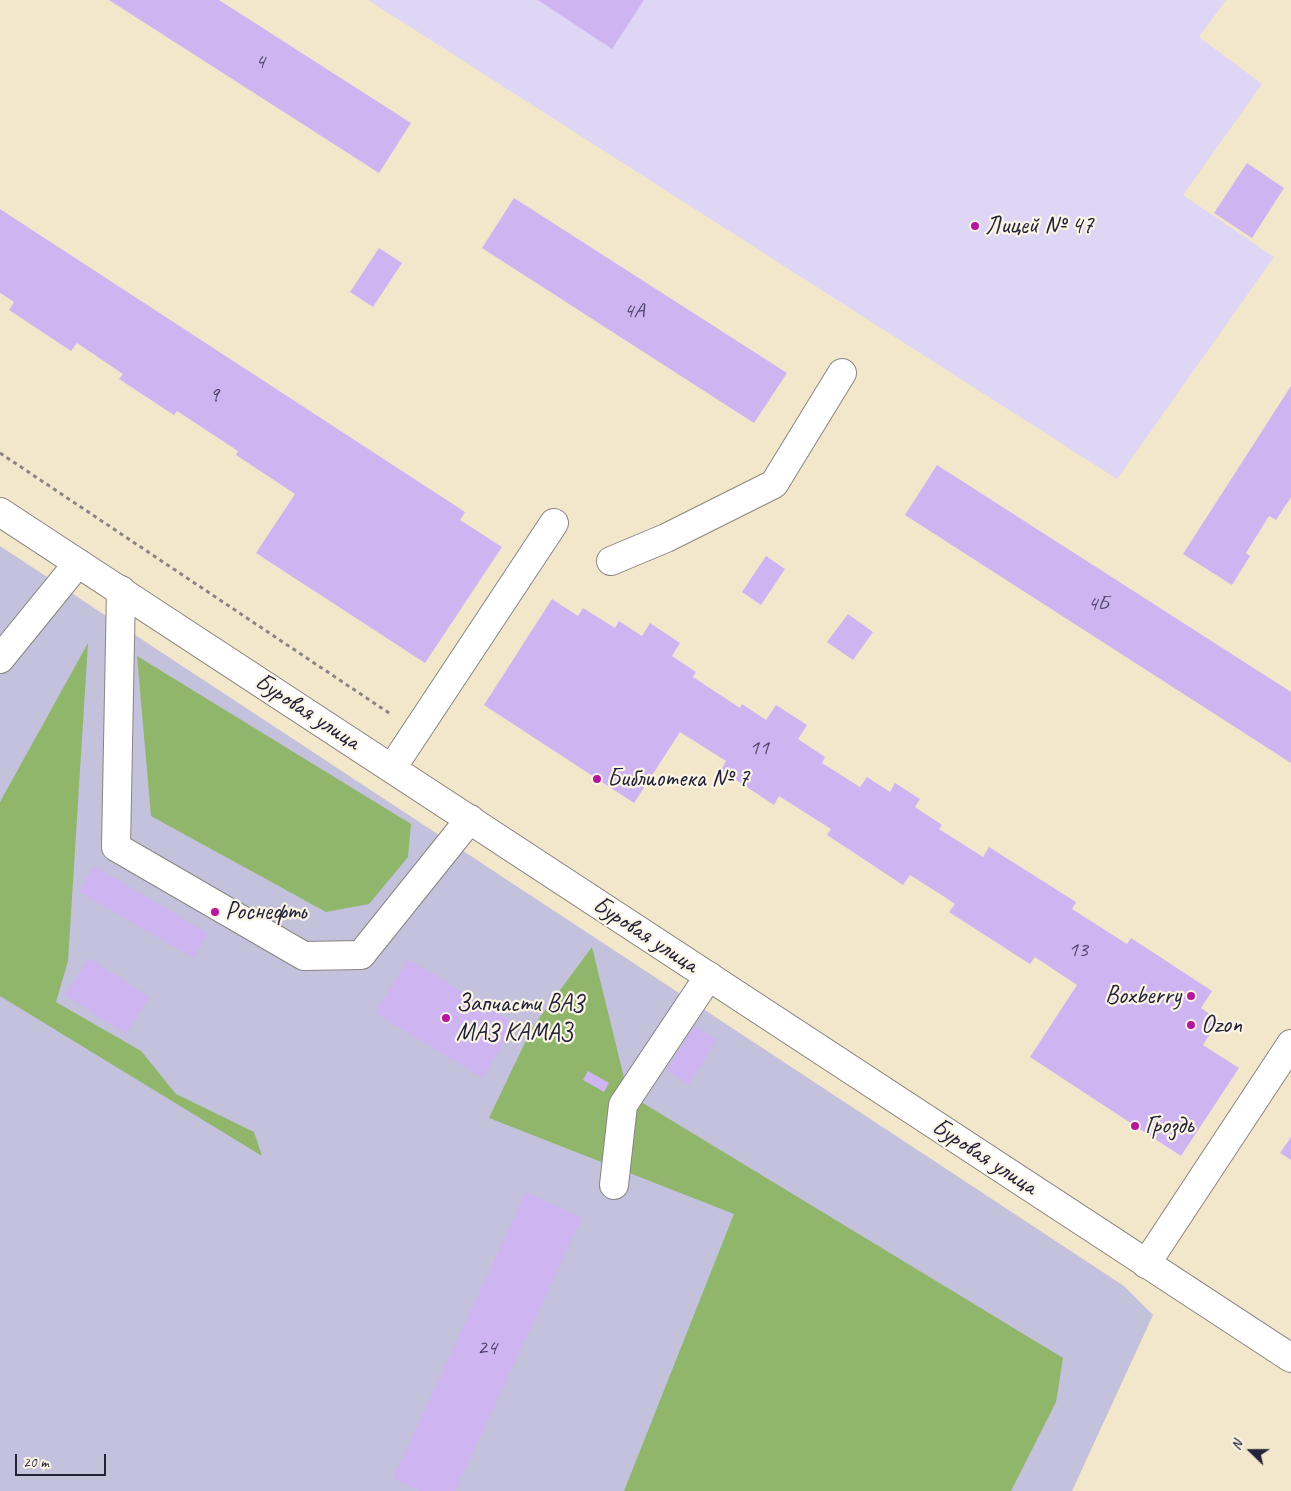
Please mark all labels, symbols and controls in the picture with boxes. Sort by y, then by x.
house number: 4 [255,49,265,75]
place label: Лицей № 47 [985,211,1093,241]
marker: Лицей № 47 [969,220,981,232]
house number: 4А [624,298,644,324]
house number: 9 [209,382,219,408]
house number: 4Б [1087,591,1109,617]
street label: Буровая улица [249,667,365,757]
house number: 11 [749,735,769,761]
place label: Библиотека № 7 [607,764,749,794]
marker: Библиотека № 7 [591,773,603,785]
street label: Буровая улица [587,890,703,980]
place label: Роснефть [225,897,306,927]
marker: Роснефть [209,906,221,918]
house number: 13 [1068,937,1088,963]
place label: Boxberry [1105,981,1181,1011]
place label: Запчасти ВАЗ МАЗ КАМАЗ [456,989,583,1048]
marker: Boxberry [1185,990,1197,1002]
place label: Ozon [1201,1010,1242,1040]
marker: Запчасти ВАЗ МАЗ КАМАЗ [440,1012,452,1024]
marker: Ozon [1185,1019,1197,1031]
place label: Гроздь [1145,1111,1194,1141]
street label: Буровая улица [926,1112,1042,1202]
marker: Гроздь [1129,1120,1141,1132]
house number: 24 [477,1335,497,1361]
north arrow [1226,1426,1276,1476]
text: N [1227,1438,1246,1452]
scale bar [18,1444,109,1476]
text: 20 m [23,1453,49,1472]

